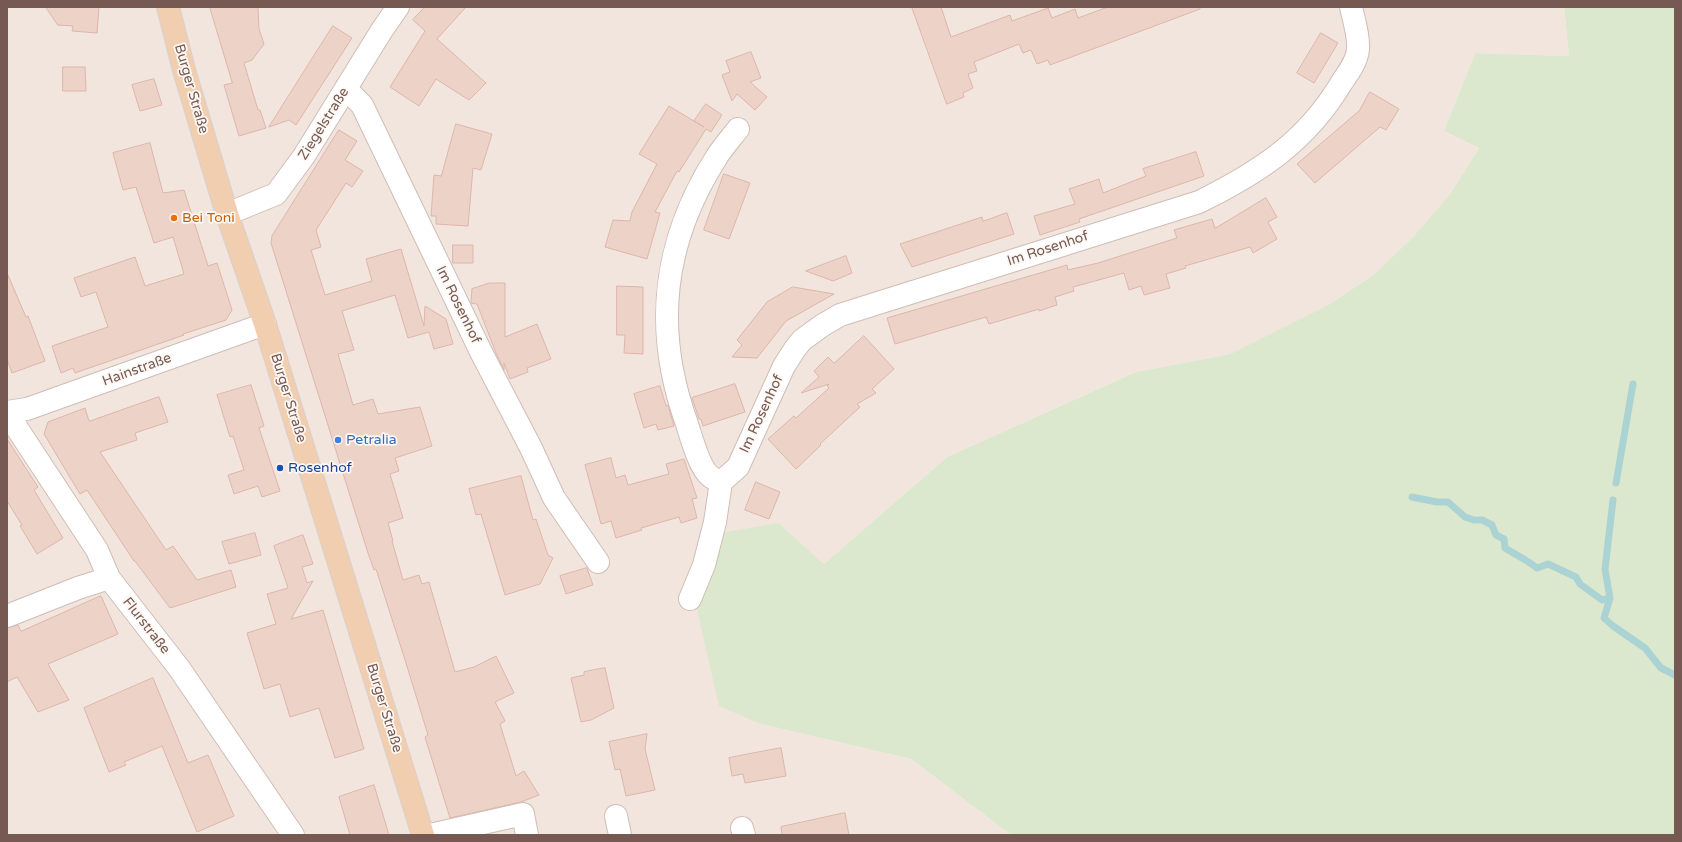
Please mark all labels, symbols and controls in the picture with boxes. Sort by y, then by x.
street label: Burger Straße [170,42,212,136]
street label: Ziegelstraße [295,85,353,163]
place label: Bei Toni [182,210,235,226]
marker: Bei Toni [169,213,179,223]
street label: Im Rosenhof [1005,228,1091,270]
street label: Im Rosenhof [432,263,484,347]
street label: Hainstraße [100,350,174,390]
street label: Burger Straße [266,351,310,445]
street label: Im Rosenhof [737,372,787,456]
place label: Petralia [346,432,397,448]
marker: Petralia [333,435,343,445]
place label: Rosenhof [288,460,352,476]
marker: Rosenhof [275,463,285,473]
street label: Flurstraße [119,594,173,658]
street label: Burger Straße [362,661,406,755]

